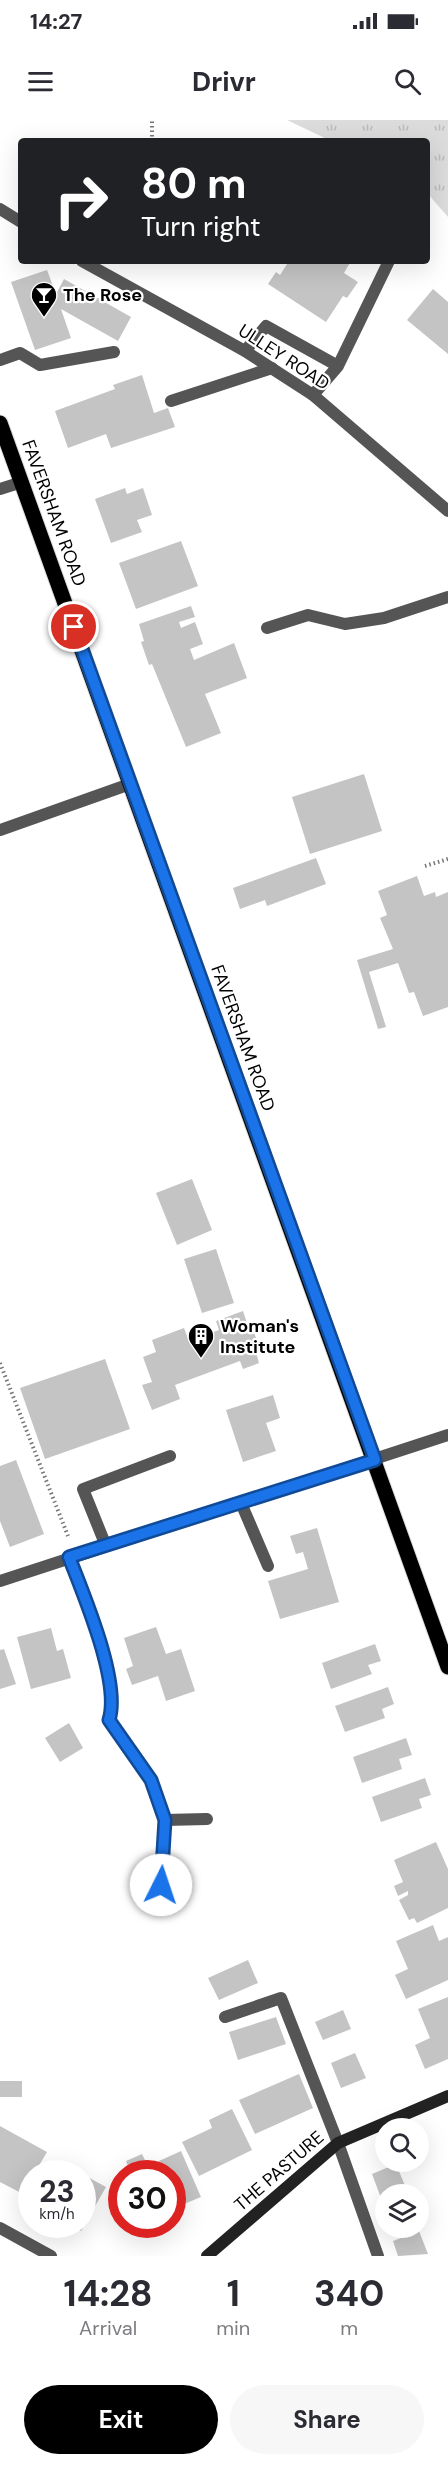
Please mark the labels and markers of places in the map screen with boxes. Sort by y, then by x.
bar icon: The Rose [29,280,59,318]
place label: The Rose [63,283,142,307]
pin [48,601,99,652]
place label: Woman's Institute [220,1314,299,1359]
building icon: Woman's Institute [186,1321,216,1359]

